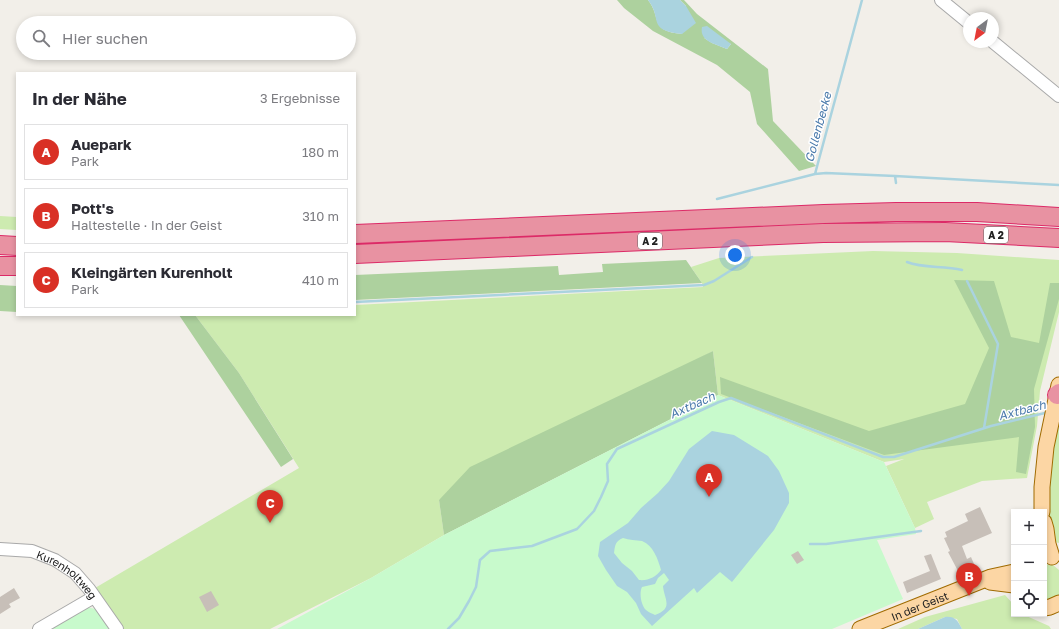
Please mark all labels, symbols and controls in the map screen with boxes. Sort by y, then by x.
north arrow [963,12,999,48]
search box [16,16,356,60]
icon: search [30,27,52,49]
text: Hier suchen [62,29,148,47]
text: In der Nähe [32,88,127,109]
water label: Gollenbecke [801,89,835,164]
text: 3 Ergebnisse [260,90,340,106]
text: Auepark [71,135,132,153]
text: A [41,144,51,160]
text: 180 m [302,144,339,160]
text: Park [71,153,99,169]
text: Pott's [71,199,114,217]
text: B [41,208,51,224]
text: 310 m [302,208,339,224]
text: Haltestelle · In der Geist [71,217,222,233]
road number: A 2 [984,227,1008,243]
road number: A 2 [638,233,662,249]
your location [725,245,745,265]
text: Kleingärten Kurenholt [71,263,232,281]
text: C [41,272,51,288]
text: 410 m [302,272,339,288]
text: Park [71,281,99,297]
water label: Axtbach [667,388,718,422]
water label: Axtbach [997,397,1048,423]
pin: A [696,464,722,497]
pin: C [257,490,283,523]
map controls [1011,509,1047,617]
button: + [1011,509,1047,545]
button: − [1011,545,1047,581]
street label: Kurenholtweg [35,547,100,601]
pin: B [956,563,982,596]
button: locate [1011,581,1047,617]
street label: In der Geist [889,588,950,623]

